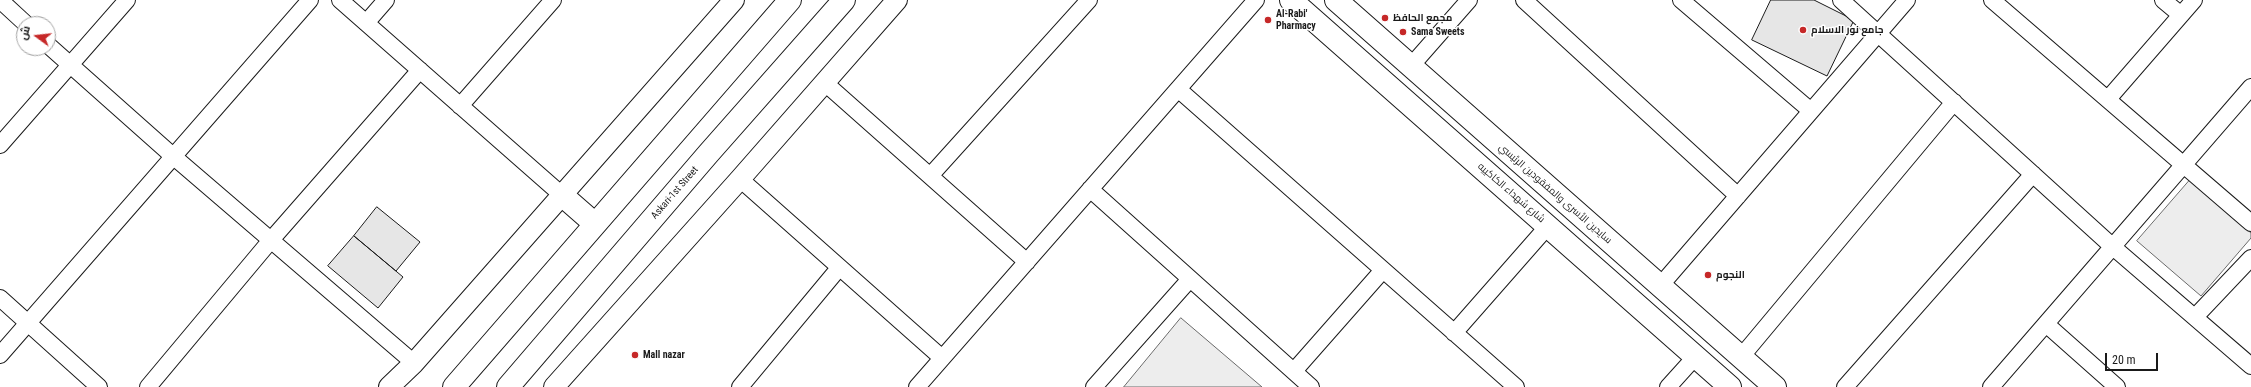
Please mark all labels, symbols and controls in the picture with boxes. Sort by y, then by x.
place label: Al-Rabi' Pharmacy [1276,8,1316,32]
place label: مجمع الحافظ [1393,12,1452,24]
marker: مجمع الحافظ [1380,13,1390,23]
marker: Al-Rabi' Pharmacy [1263,15,1273,25]
north arrow [16,16,56,56]
place label: جامع نور الاسلام [1811,24,1884,36]
text: ش [17,25,33,42]
marker: جامع نور الاسلام [1798,25,1808,35]
place label: Sama Sweets [1411,26,1464,38]
marker: Sama Sweets [1398,27,1408,37]
street label: سايدين الأسرى والمفقودين الرئيسي [1496,142,1614,246]
street label: شارع شهداء الكاكييه [1475,161,1547,225]
street label: Askari-1st Street [649,164,701,222]
place label: النجوم [1716,269,1745,281]
marker: النجوم [1703,270,1713,280]
scale bar [2107,345,2160,371]
place label: Mall nazar [643,349,685,361]
marker: Mall nazar [630,350,640,360]
text: 20 m [2112,353,2136,367]

